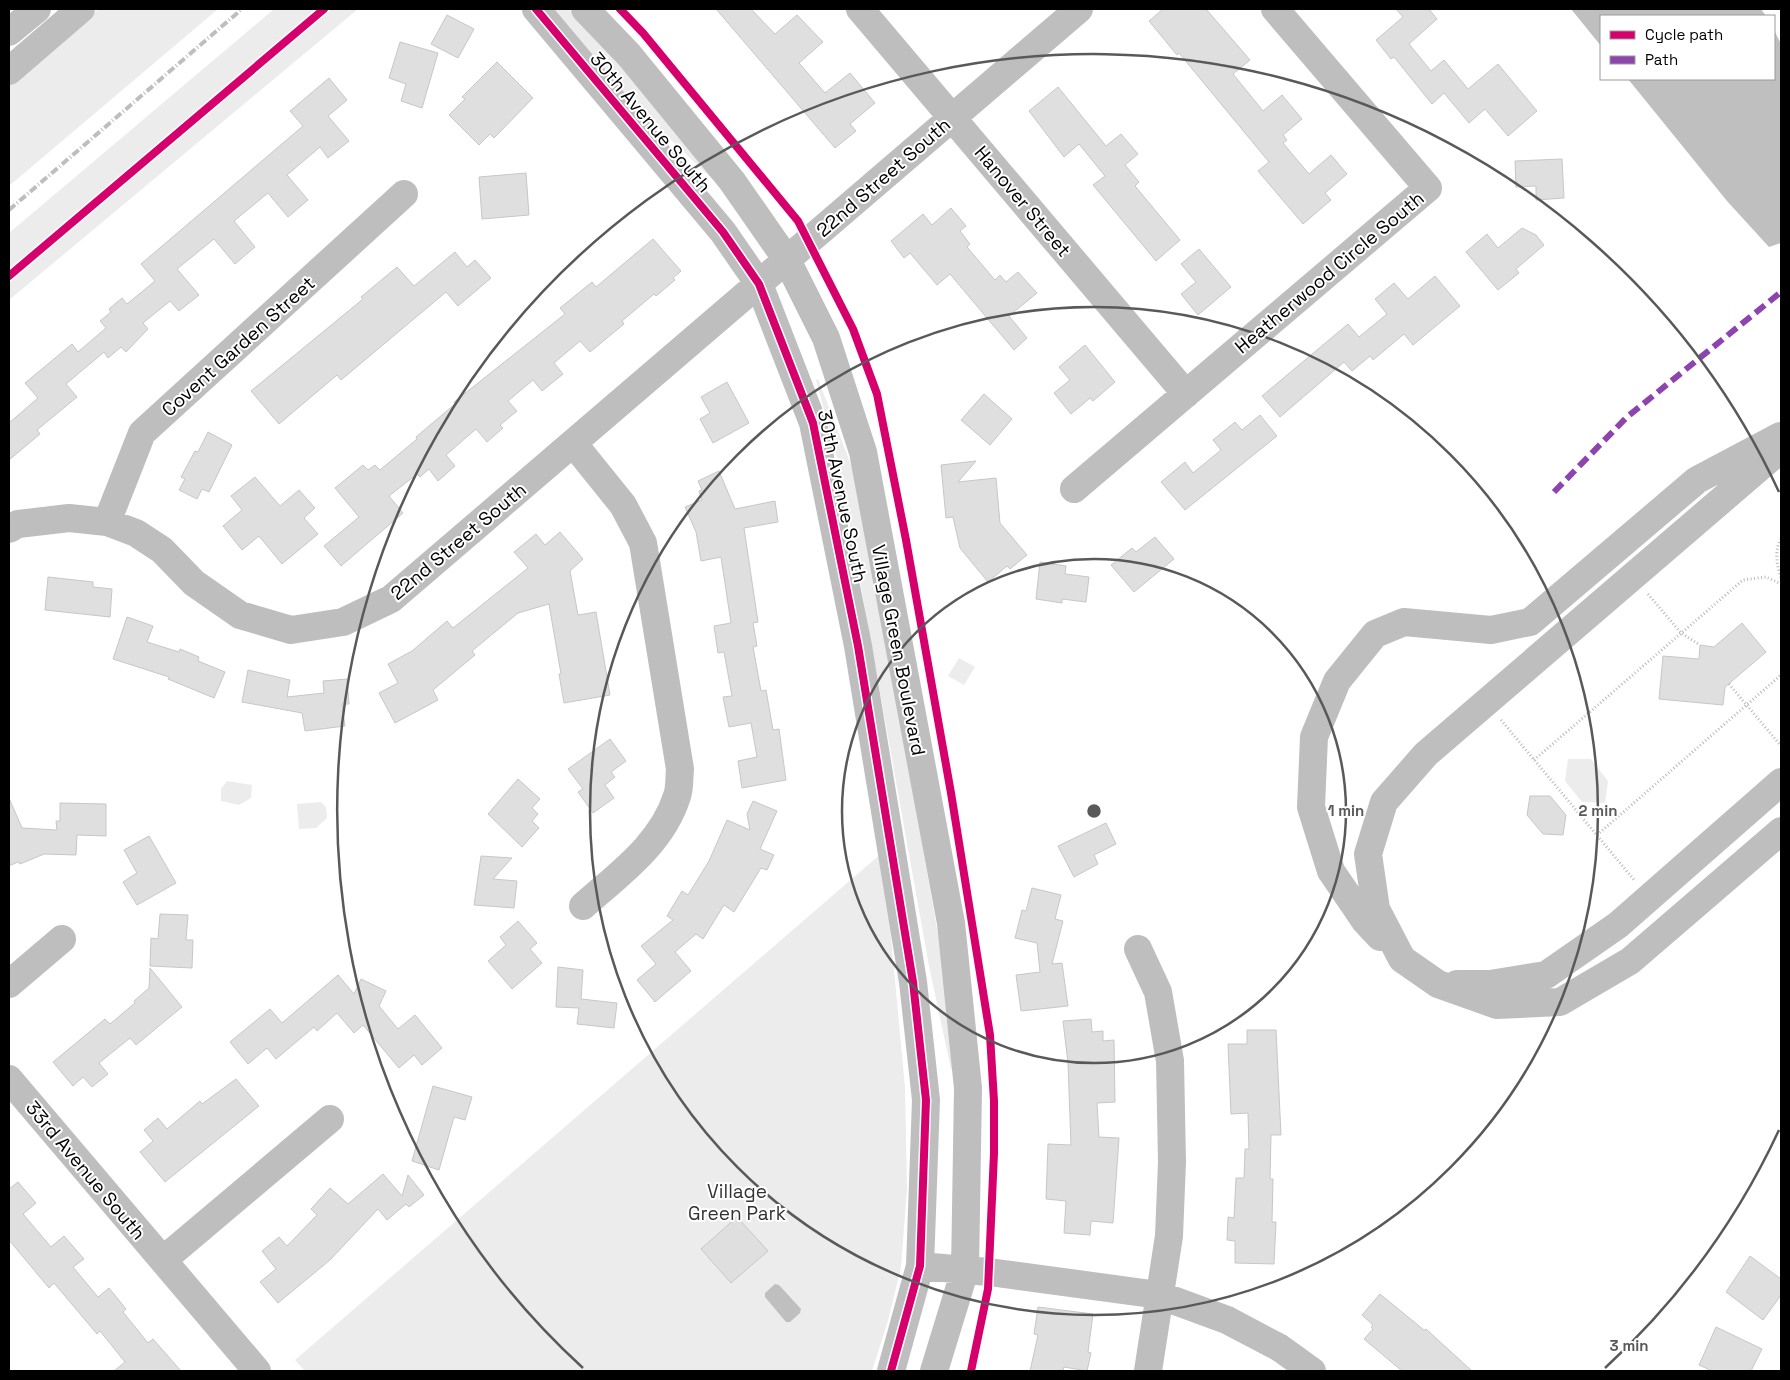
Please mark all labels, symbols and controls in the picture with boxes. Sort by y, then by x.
legend [1600,15,1775,80]
text: Cycle path [1645,25,1723,44]
street label: 30th Avenue South [584,47,717,198]
text: Path [1645,50,1678,69]
street label: 22nd Street South [811,112,956,243]
street label: Hanover Street [969,141,1076,262]
street label: Heatherwood Circle South [1229,186,1429,359]
street label: Covent Garden Street [156,271,320,422]
street label: 30th Avenue South [812,407,873,585]
street label: 22nd Street South [385,477,531,606]
street label: Village Green Boulevard [866,542,931,758]
text: 1 min [1328,801,1364,820]
text: 2 min [1579,801,1617,820]
centre of rings [1085,802,1103,820]
street label: 33rd Avenue South [20,1096,151,1245]
park label: Village Green Park [688,1179,786,1226]
text: 3 min [1610,1336,1648,1355]

